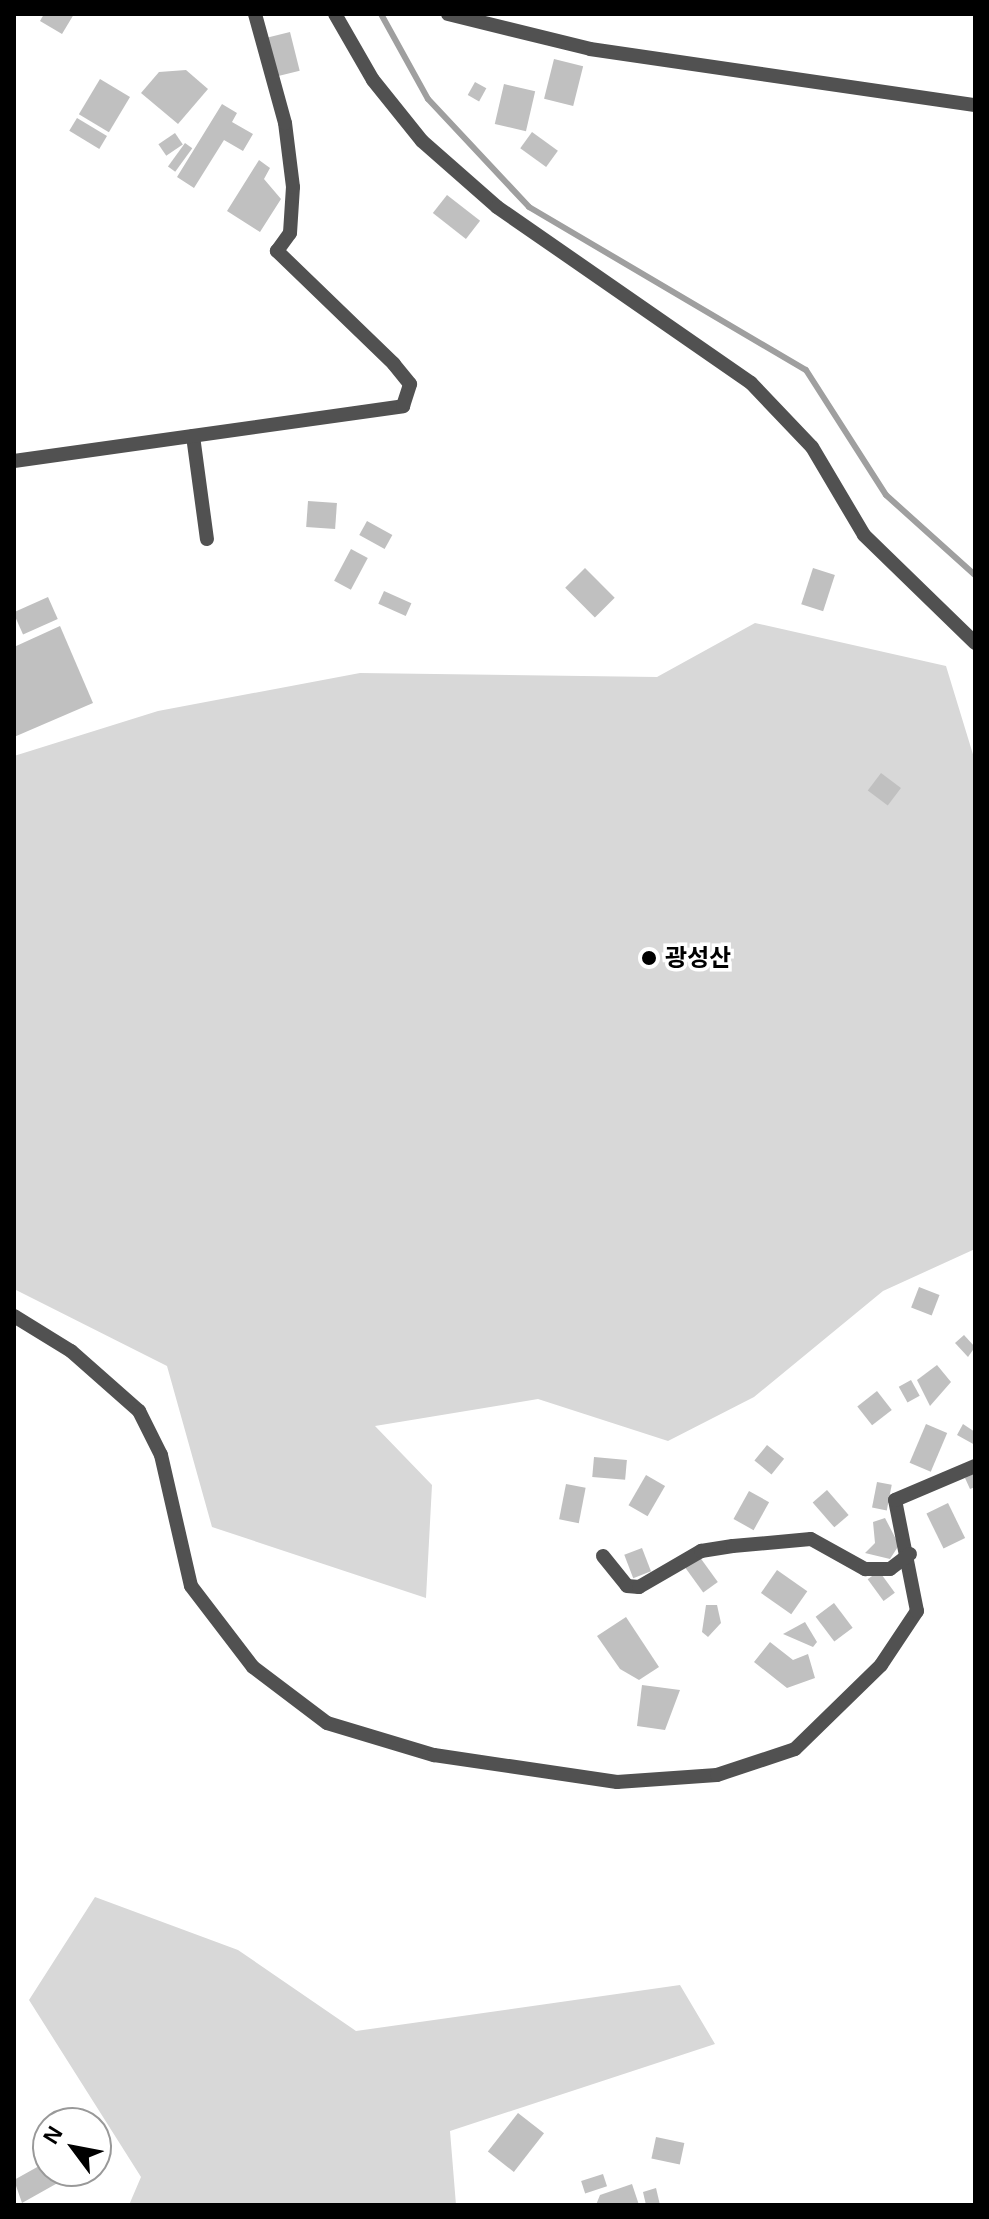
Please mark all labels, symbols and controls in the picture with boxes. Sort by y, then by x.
place label: 광성산 [665,944,731,972]
marker: 광성산 [640,949,658,967]
north arrow [32,2107,112,2187]
text: N [38,2122,68,2148]

